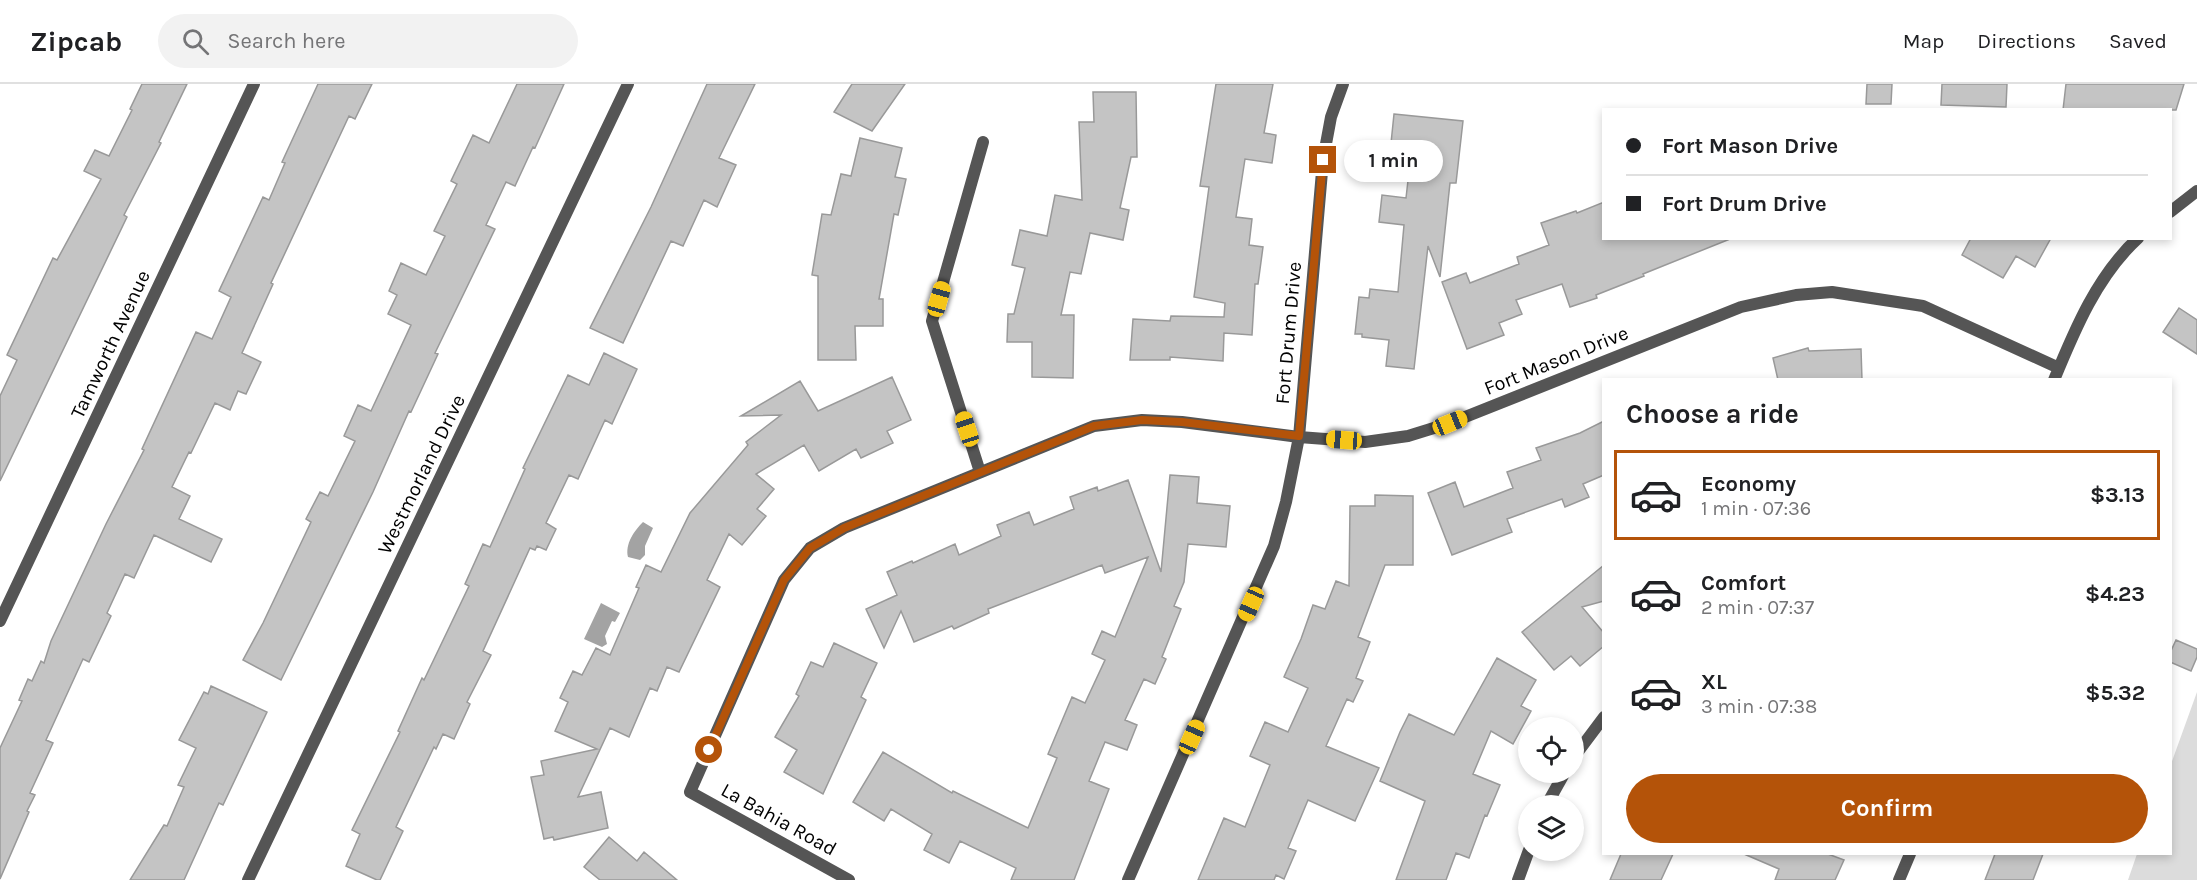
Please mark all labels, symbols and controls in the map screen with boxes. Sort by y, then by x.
search box [158,14,578,68]
text: Zipcab [30,25,122,58]
icon: search [179,25,212,58]
text: Search here [227,28,346,54]
text: Map [1903,29,1944,53]
text: Directions [1977,29,2076,53]
text: Saved [2109,29,2167,53]
text: Fort Mason Drive [1662,133,1838,159]
callout: 1 min [1344,139,1443,181]
route end [1309,146,1336,173]
text: 1 min [1368,149,1419,172]
text: Fort Drum Drive [1662,191,1827,217]
street label: Fort Drum Drive [1271,261,1306,405]
street label: Tamworth Avenue [66,266,155,422]
car [925,279,953,319]
street label: Fort Mason Drive [1481,321,1632,400]
street label: Westmorland Drive [373,391,470,558]
text: Choose a ride [1626,398,1799,430]
car [1430,408,1470,438]
car [953,409,981,449]
car [1325,430,1363,450]
icon: car [1629,468,1683,522]
text: Economy [1701,471,1796,497]
text: $3.13 [2090,482,2145,508]
text: 1 min · 07:36 [1701,497,1811,520]
icon: car [1629,567,1683,621]
text: Comfort [1701,570,1786,596]
text: $4.23 [2085,581,2145,607]
car [1235,584,1267,624]
text: 2 min · 07:37 [1701,596,1814,619]
icon: car [1629,666,1683,720]
text: XL [1701,669,1727,695]
text: $5.32 [2085,680,2145,706]
text: 3 min · 07:38 [1701,695,1817,718]
car [1176,717,1208,757]
map controls [1518,717,1584,861]
button: locate [1518,717,1584,783]
route start [695,736,722,763]
button: Confirm [1626,774,2148,843]
street label: La Bahia Road [717,778,840,861]
button: layers [1518,795,1584,861]

